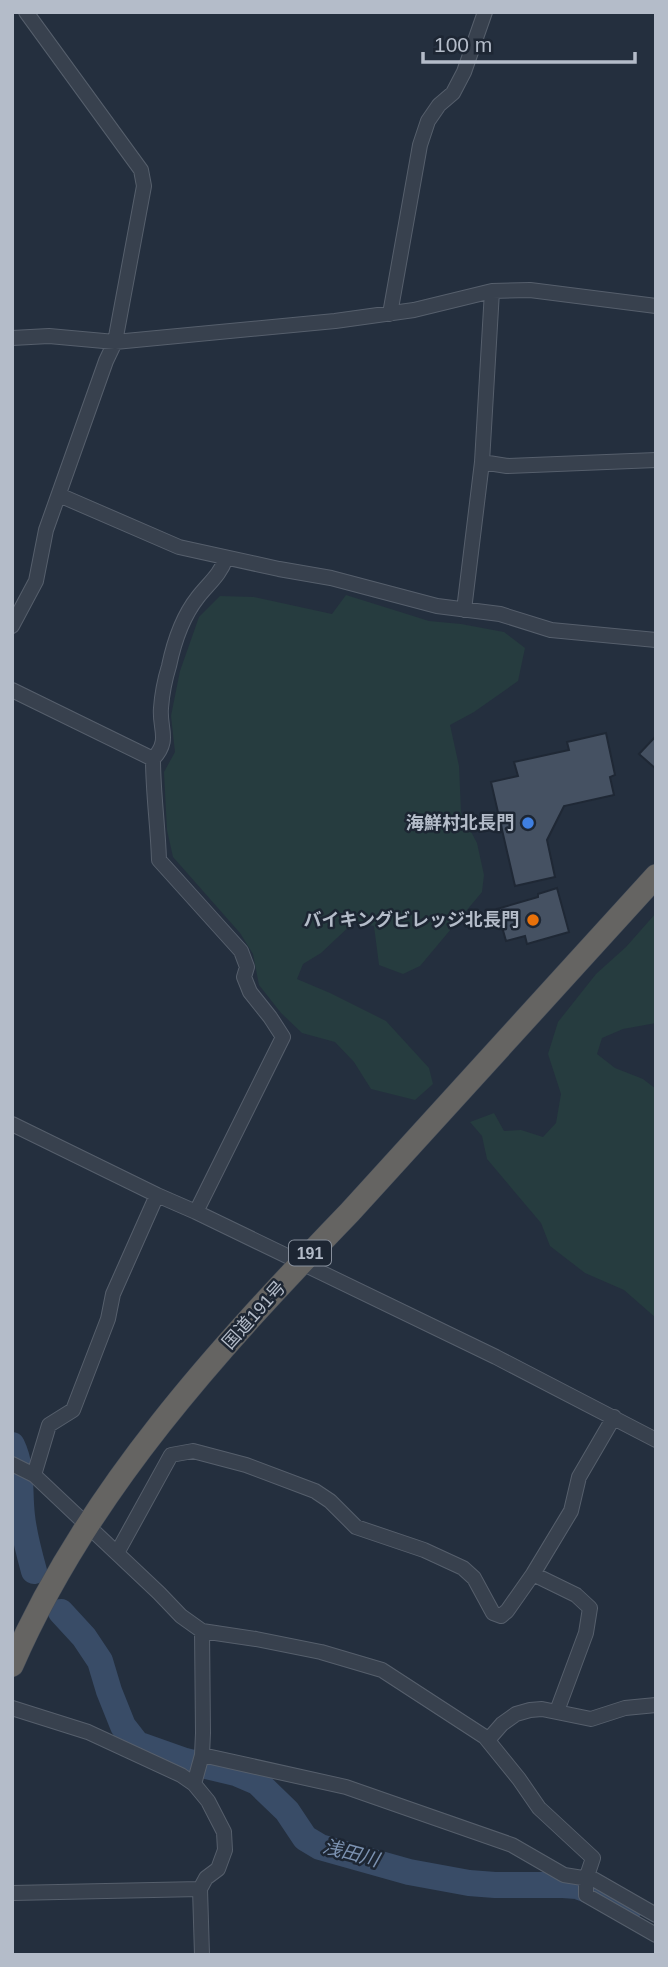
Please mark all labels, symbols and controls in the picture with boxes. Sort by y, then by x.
scale bar [423,21,635,65]
text: 100 m [434,33,492,56]
place label: 海鮮村北長門 [406,813,514,833]
marker: 海鮮村北長門 [520,815,536,831]
place label: バイキングビレッジ北長門 [304,910,519,930]
marker: バイキングビレッジ北長門 [525,912,541,928]
road number: 191 [289,1240,331,1266]
street label: 国道191号 [218,1277,290,1353]
water label: 浅田川 [321,1835,383,1871]

